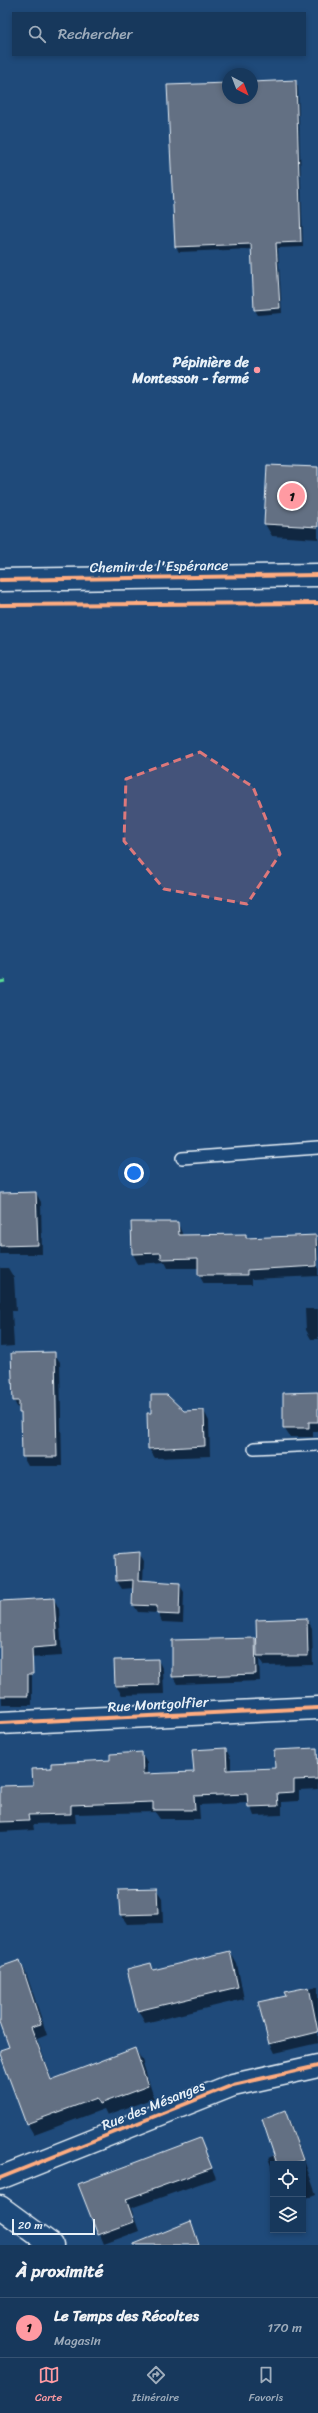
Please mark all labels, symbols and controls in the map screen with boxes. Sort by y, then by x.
search box [12,12,306,56]
text: Rechercher [58,21,133,47]
icon: search [26,23,48,45]
north arrow [222,68,258,104]
place label: Pépinière de Montesson - fermé [131,350,250,391]
marker: Pépinière de Montesson - fermé [252,365,262,375]
pin: 1 [279,481,305,511]
street label: Chemin de l'Espérance [89,553,229,580]
your location [124,1163,144,1183]
street label: Rue Montgolfier [107,1689,210,1720]
street label: Rue des Mésanges [98,2073,209,2138]
map controls [270,2161,306,2233]
button: locate [270,2161,306,2197]
button: layers [270,2197,306,2233]
text: 20 m [18,2216,43,2235]
scale bar [12,2217,95,2236]
text: À proximité [16,2256,103,2286]
text: Le Temps des Récoltes [54,2303,199,2329]
text: 1 [26,2316,32,2339]
text: 170 m [267,2316,302,2339]
text: Magasin [54,2329,101,2352]
tab: Carte [35,2364,62,2407]
tab: Itinéraire [132,2364,179,2407]
tab: Favoris [249,2364,283,2407]

